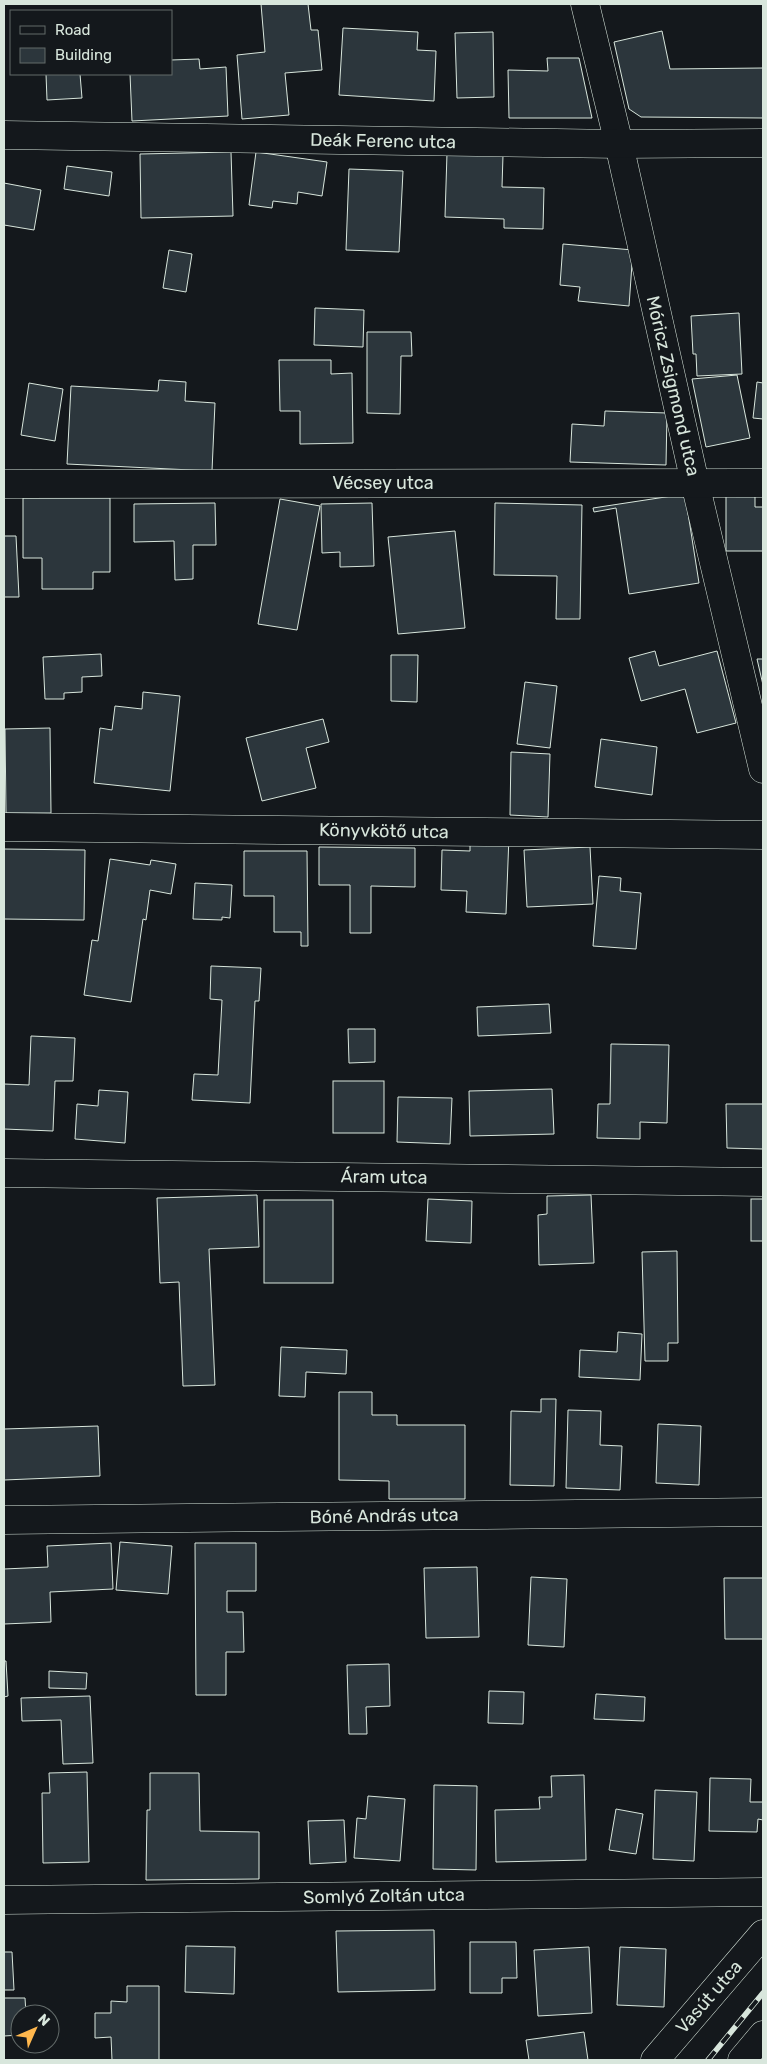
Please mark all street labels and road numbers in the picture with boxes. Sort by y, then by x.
street label: Deák Ferenc utca [310,129,456,153]
street label: Móricz Zsigmond utca [642,294,704,478]
street label: Vécsey utca [332,472,434,494]
street label: Könyvkötő utca [319,819,449,843]
street label: Áram utca [340,1165,428,1189]
street label: Bóné András utca [309,1504,459,1528]
street label: Somlyó Zoltán utca [303,1884,465,1908]
street label: Vasút utca [671,1956,747,2038]

